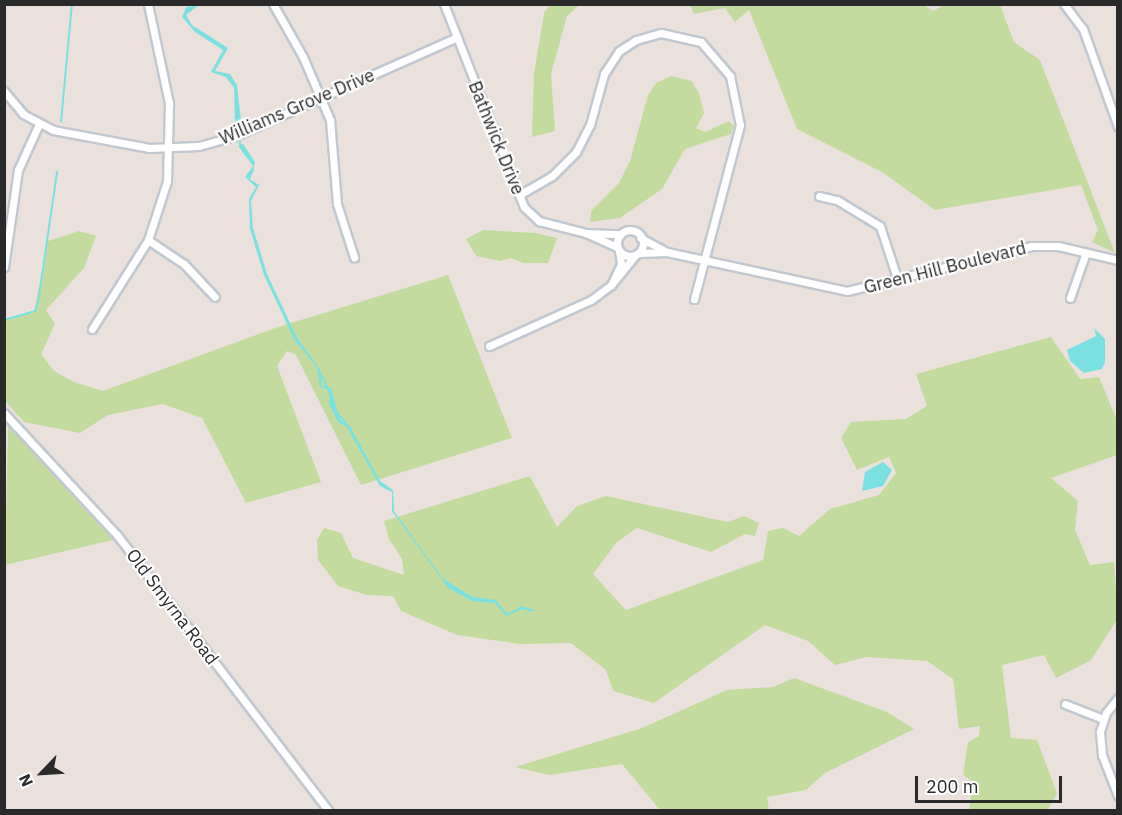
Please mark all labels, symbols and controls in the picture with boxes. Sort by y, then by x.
street label: Williams Grove Drive [216,64,378,150]
street label: Bathwick Drive [463,78,529,198]
street label: Green Hill Boulevard [862,237,1028,299]
street label: Old Smyrna Road [121,545,223,669]
north arrow [12,743,72,803]
scale bar [918,764,1065,802]
text: N [14,771,37,790]
text: 200 m [926,775,978,798]

